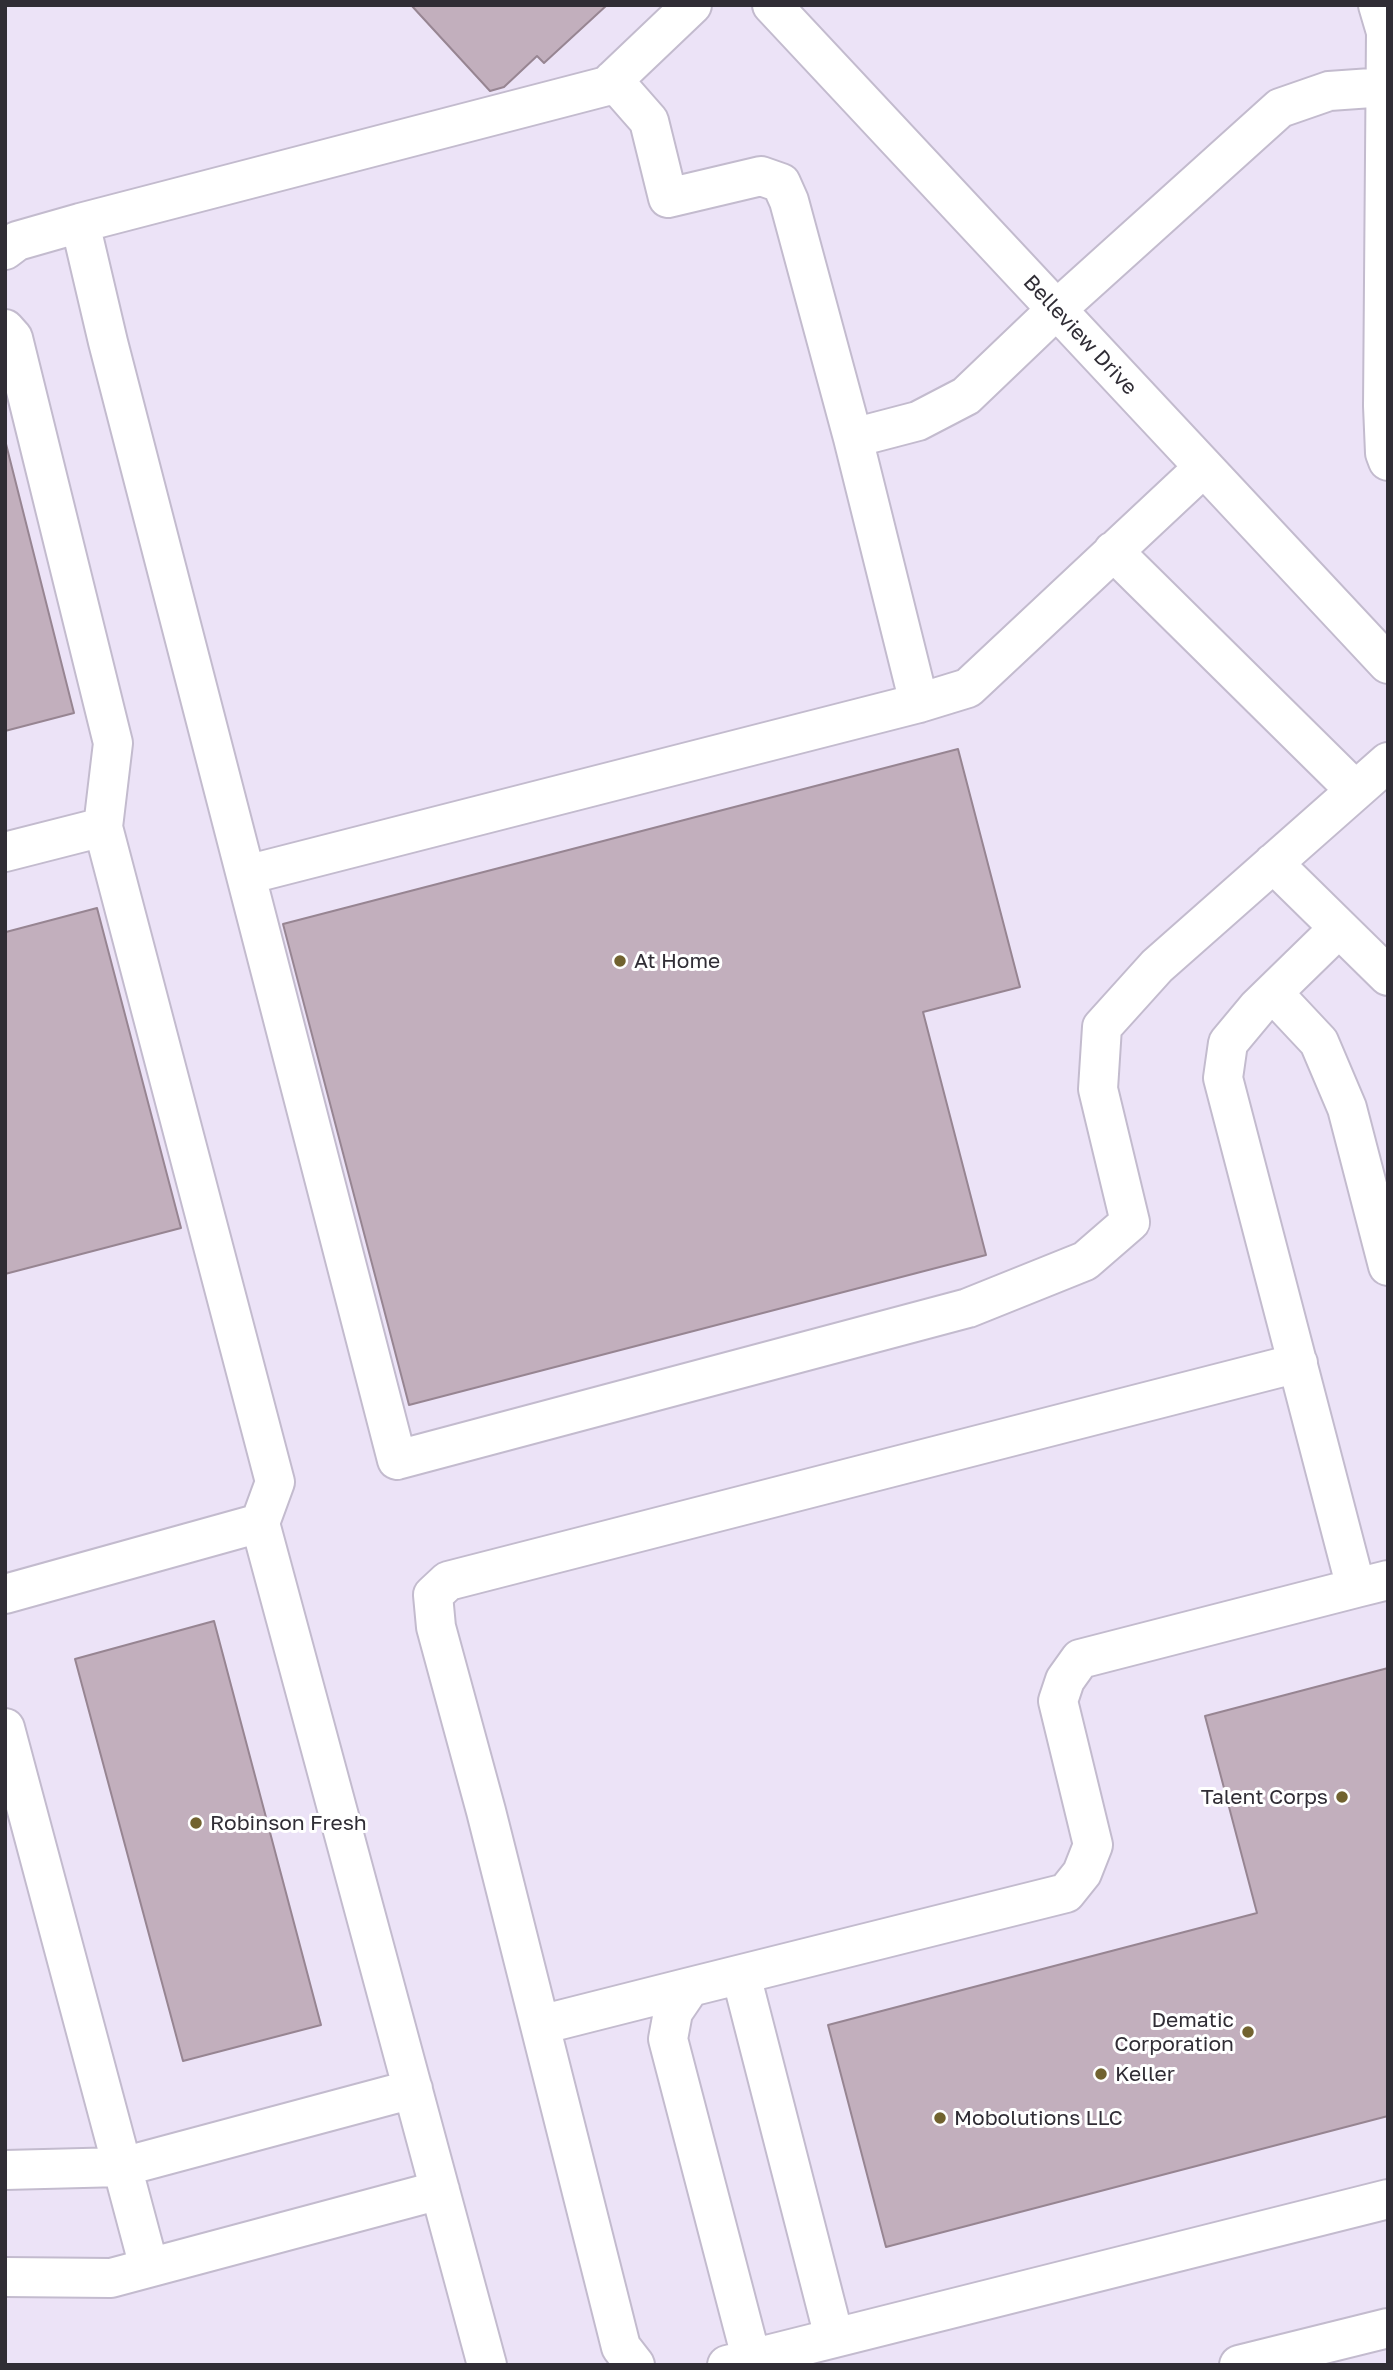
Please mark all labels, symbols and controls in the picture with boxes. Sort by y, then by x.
street label: Belleview Drive [1018,270,1142,400]
place label: At Home [634,948,720,974]
marker: At Home [612,953,628,969]
place label: Talent Corps [1201,1784,1328,1810]
marker: Talent Corps [1334,1789,1350,1805]
place label: Robinson Fresh [210,1810,367,1836]
marker: Robinson Fresh [188,1815,204,1831]
place label: Dematic Corporation [1114,2007,1234,2057]
marker: Dematic Corporation [1240,2024,1256,2040]
place label: Keller [1115,2061,1175,2087]
marker: Keller [1093,2066,1109,2082]
place label: Mobolutions LLC [954,2105,1123,2131]
marker: Mobolutions LLC [932,2110,948,2126]

